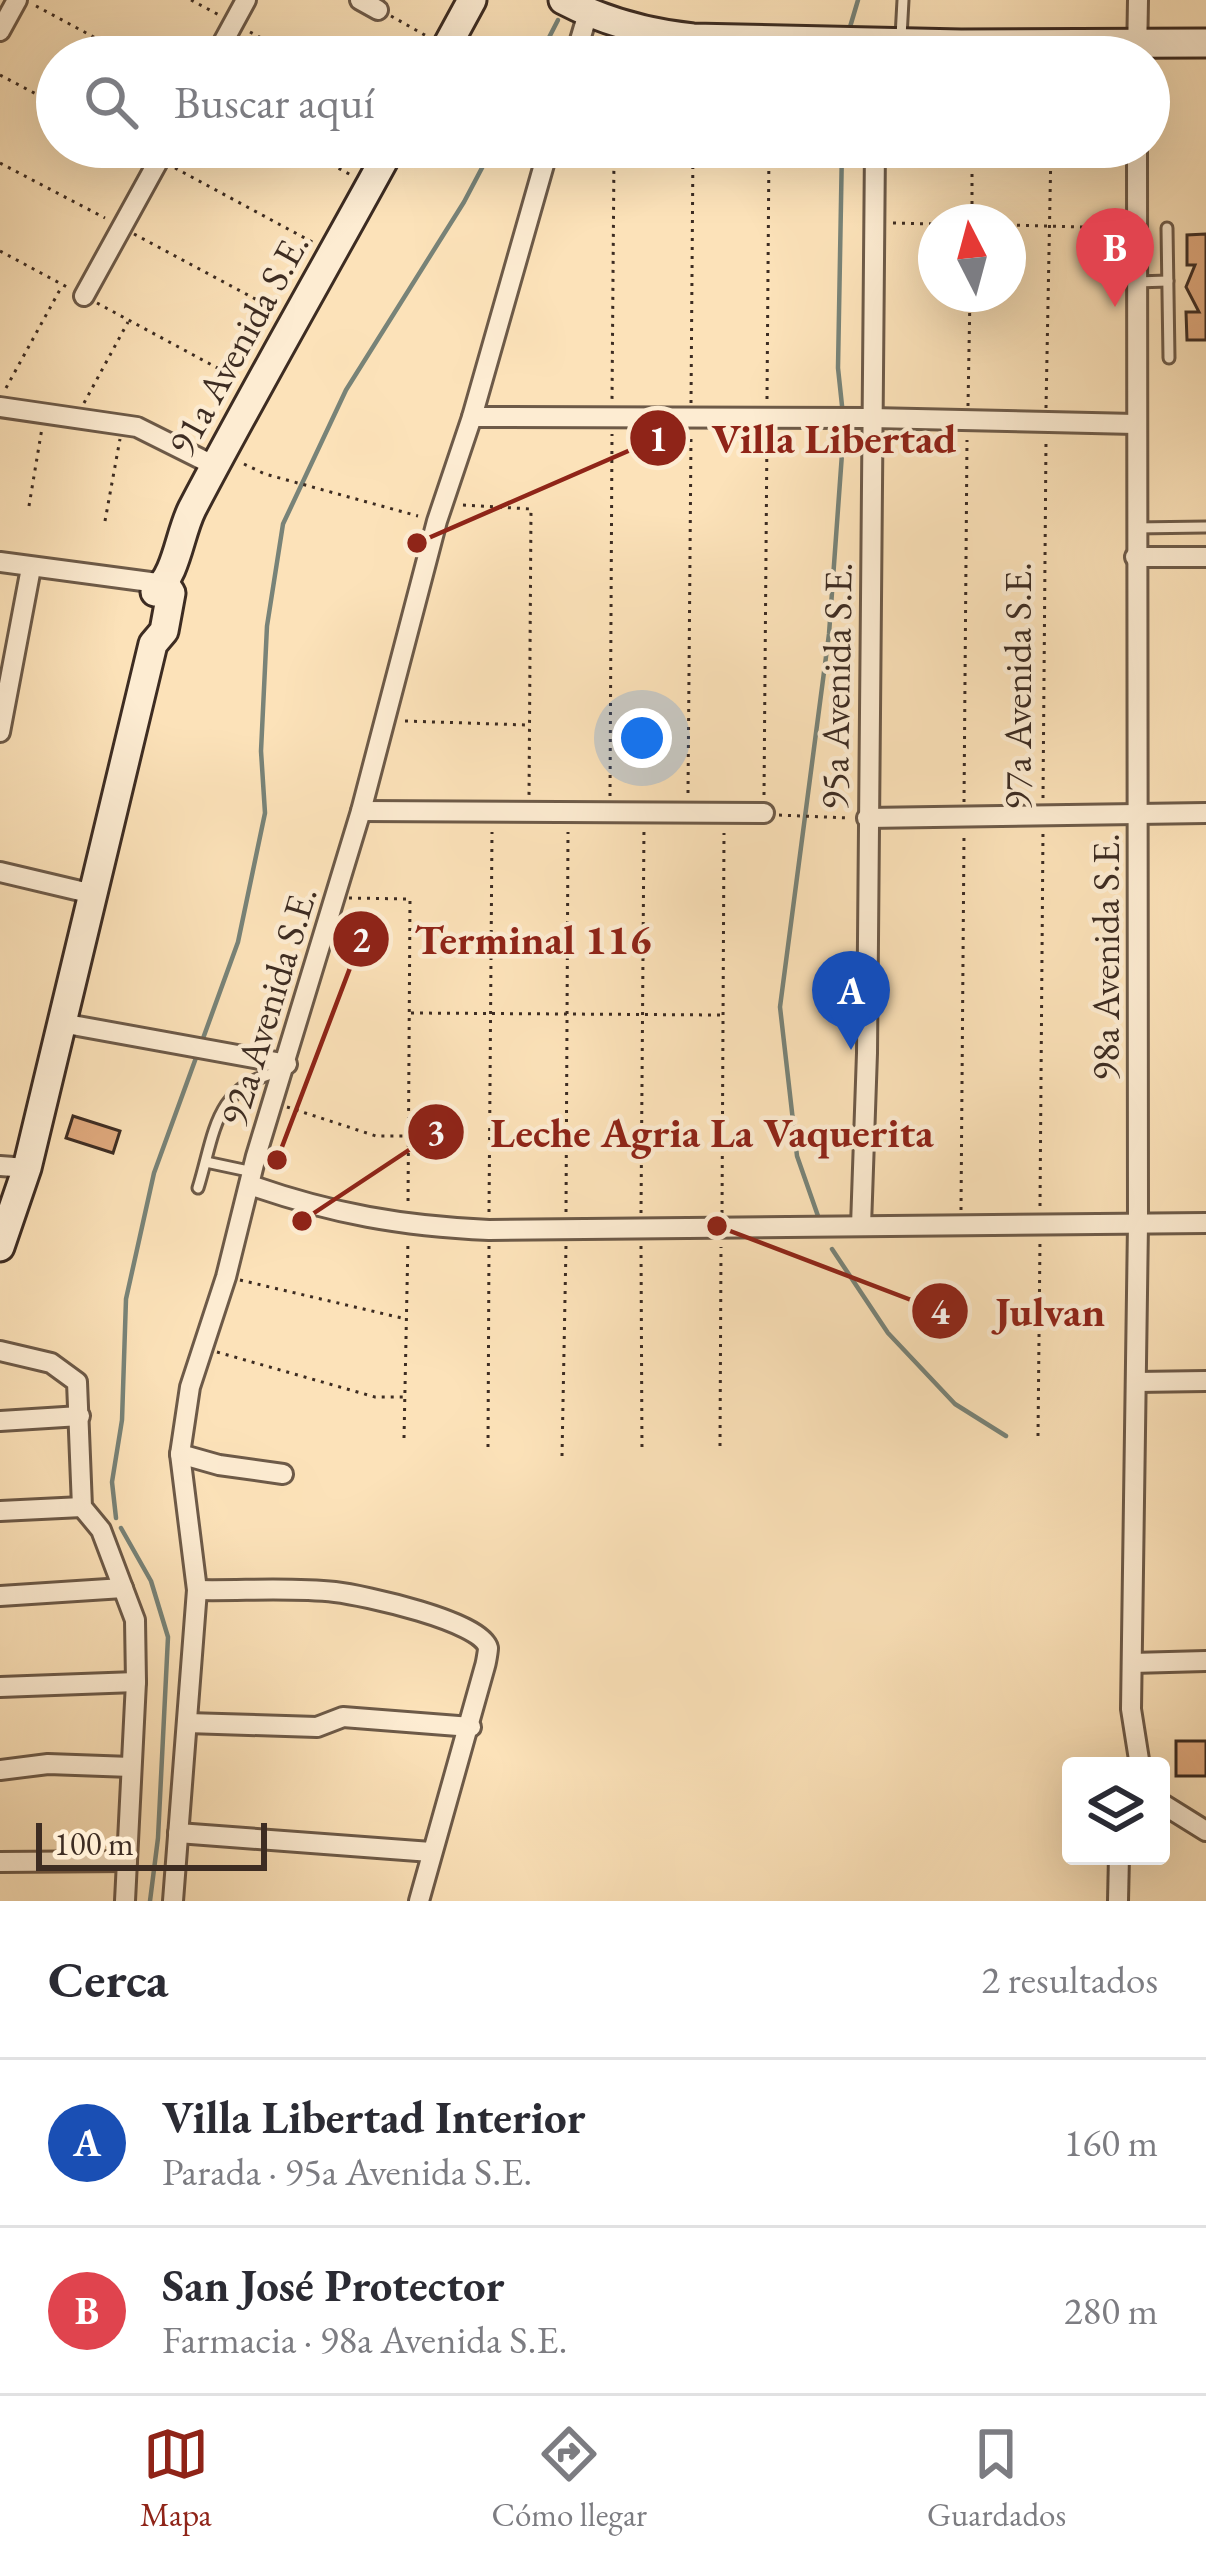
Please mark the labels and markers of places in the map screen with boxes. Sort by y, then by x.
pin: B [1076,208,1154,307]
callout: Villa Libertad [628,399,981,477]
callout: Terminal 116 [331,900,676,978]
pin: A [812,951,890,1050]
callout: Leche Agria La Vaquerita [406,1093,958,1171]
callout: Julvan [910,1272,1129,1350]

